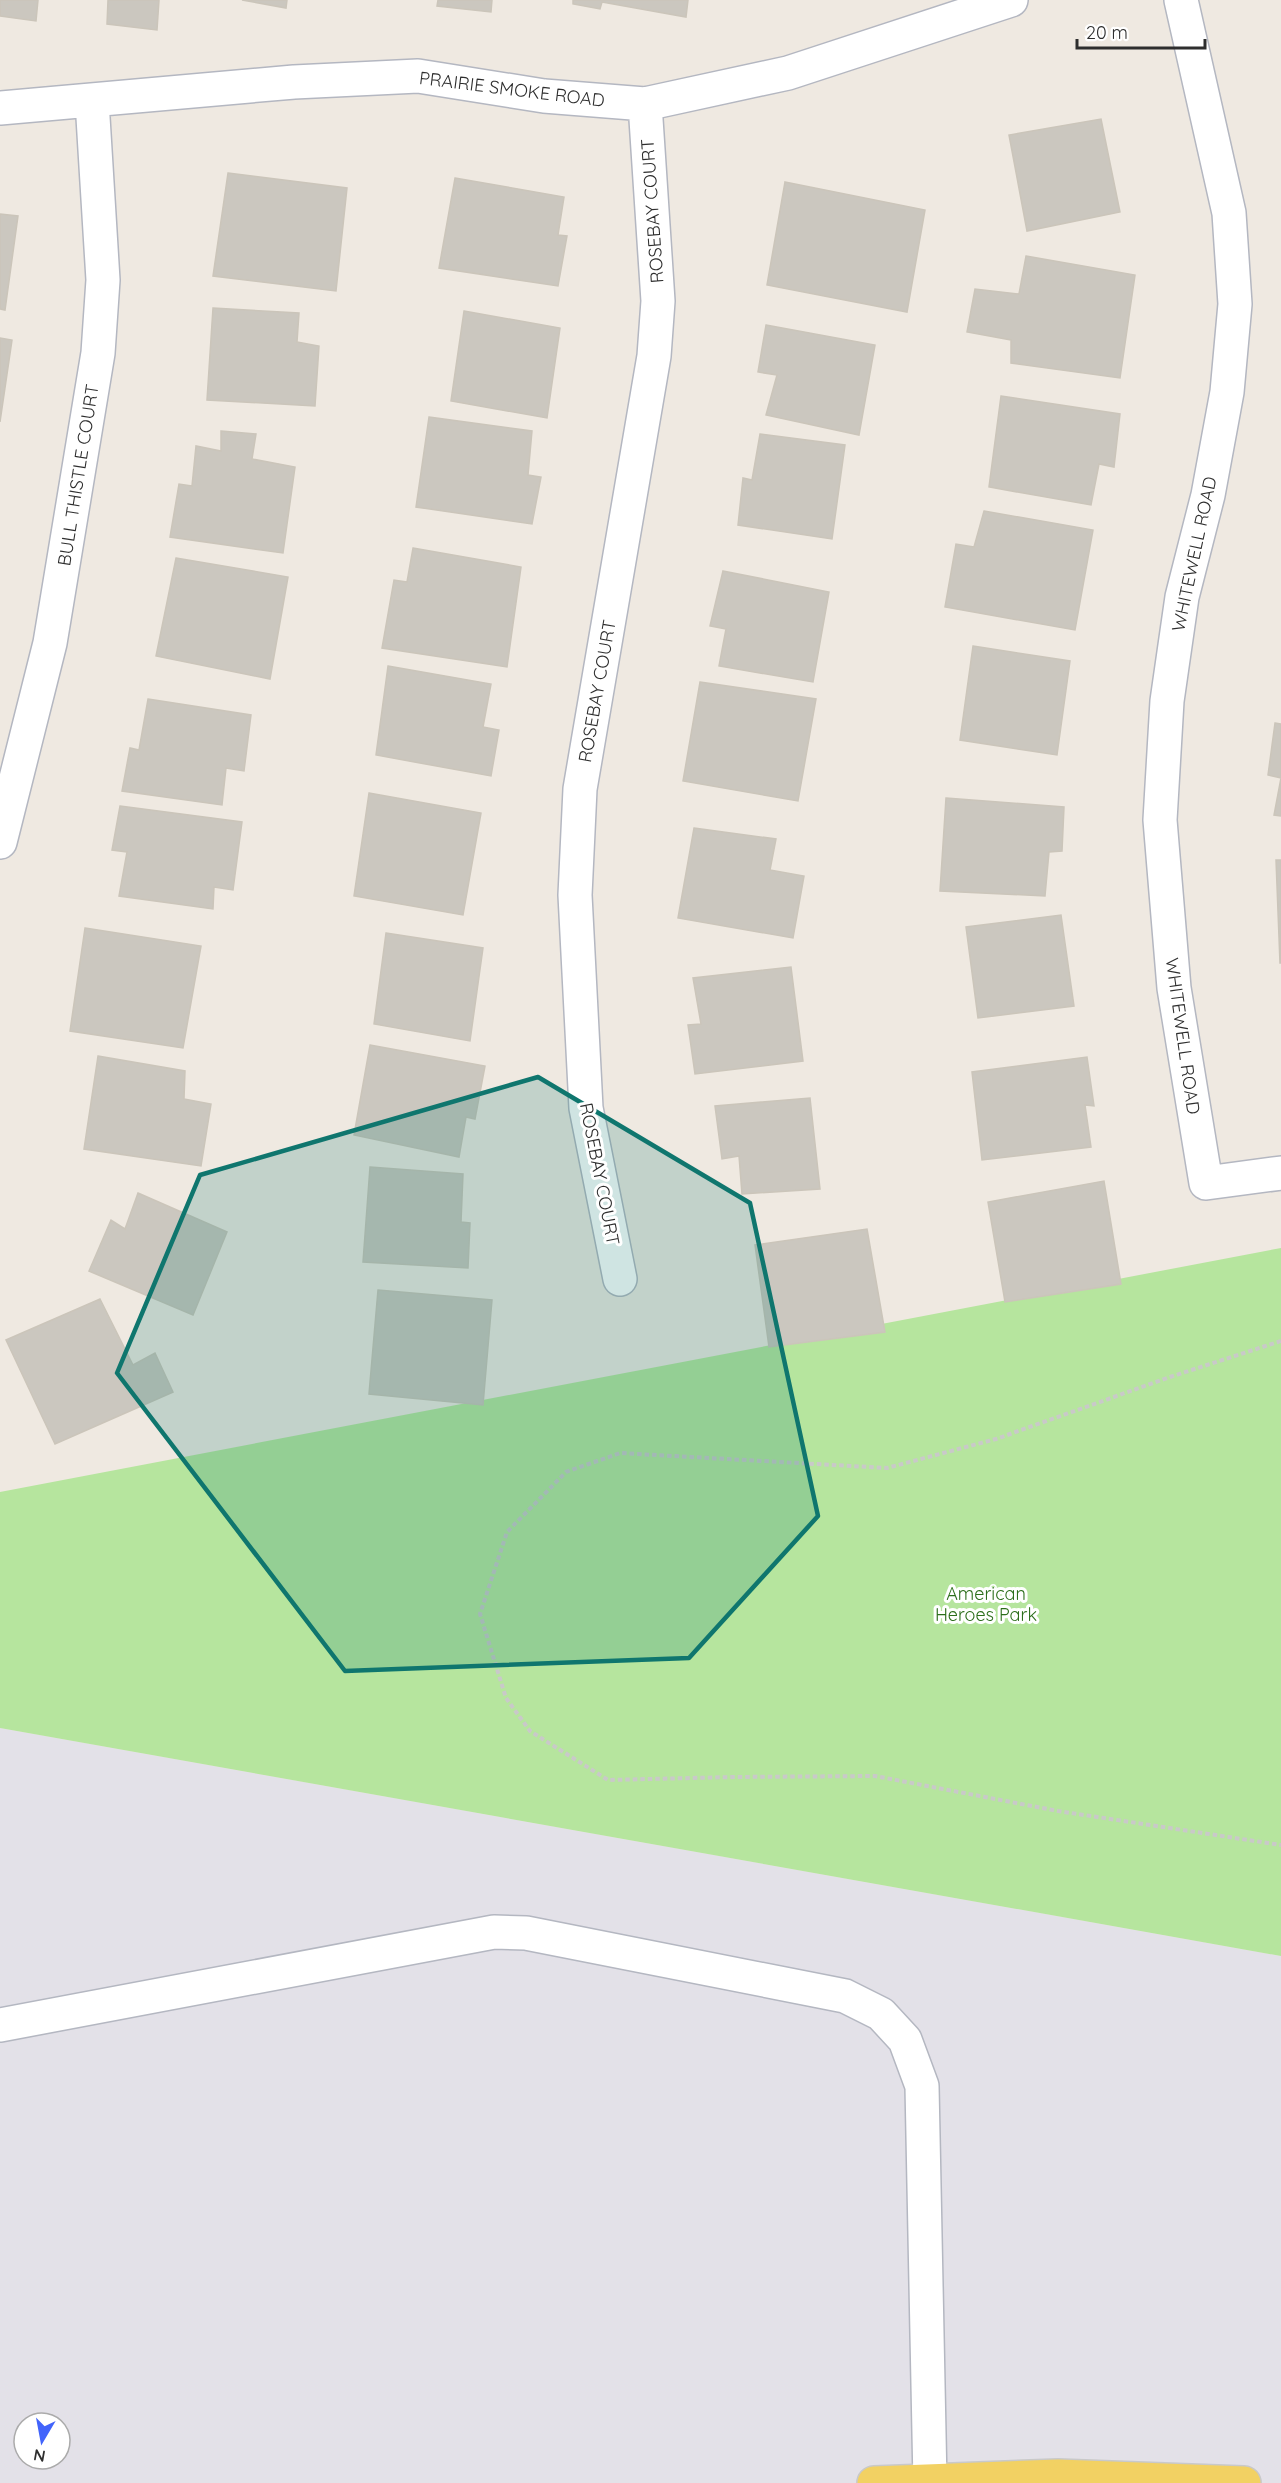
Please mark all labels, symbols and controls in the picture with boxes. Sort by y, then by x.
scale bar [1077,12,1204,50]
text: 20 m [1086,21,1128,44]
street label: PRAIRIE SMOKE ROAD [418,66,606,112]
street label: ROSEBAY COURT [635,138,669,284]
street label: BULL THISTLE COURT [52,382,104,568]
street label: WHITEWELL ROAD [1166,474,1222,634]
street label: ROSEBAY COURT [573,618,621,764]
street label: WHITEWELL ROAD [1161,956,1205,1116]
street label: ROSEBAY COURT [575,1101,625,1247]
park label: American Heroes Park [935,1582,1037,1626]
north arrow [12,2411,72,2471]
text: N [32,2445,47,2467]

